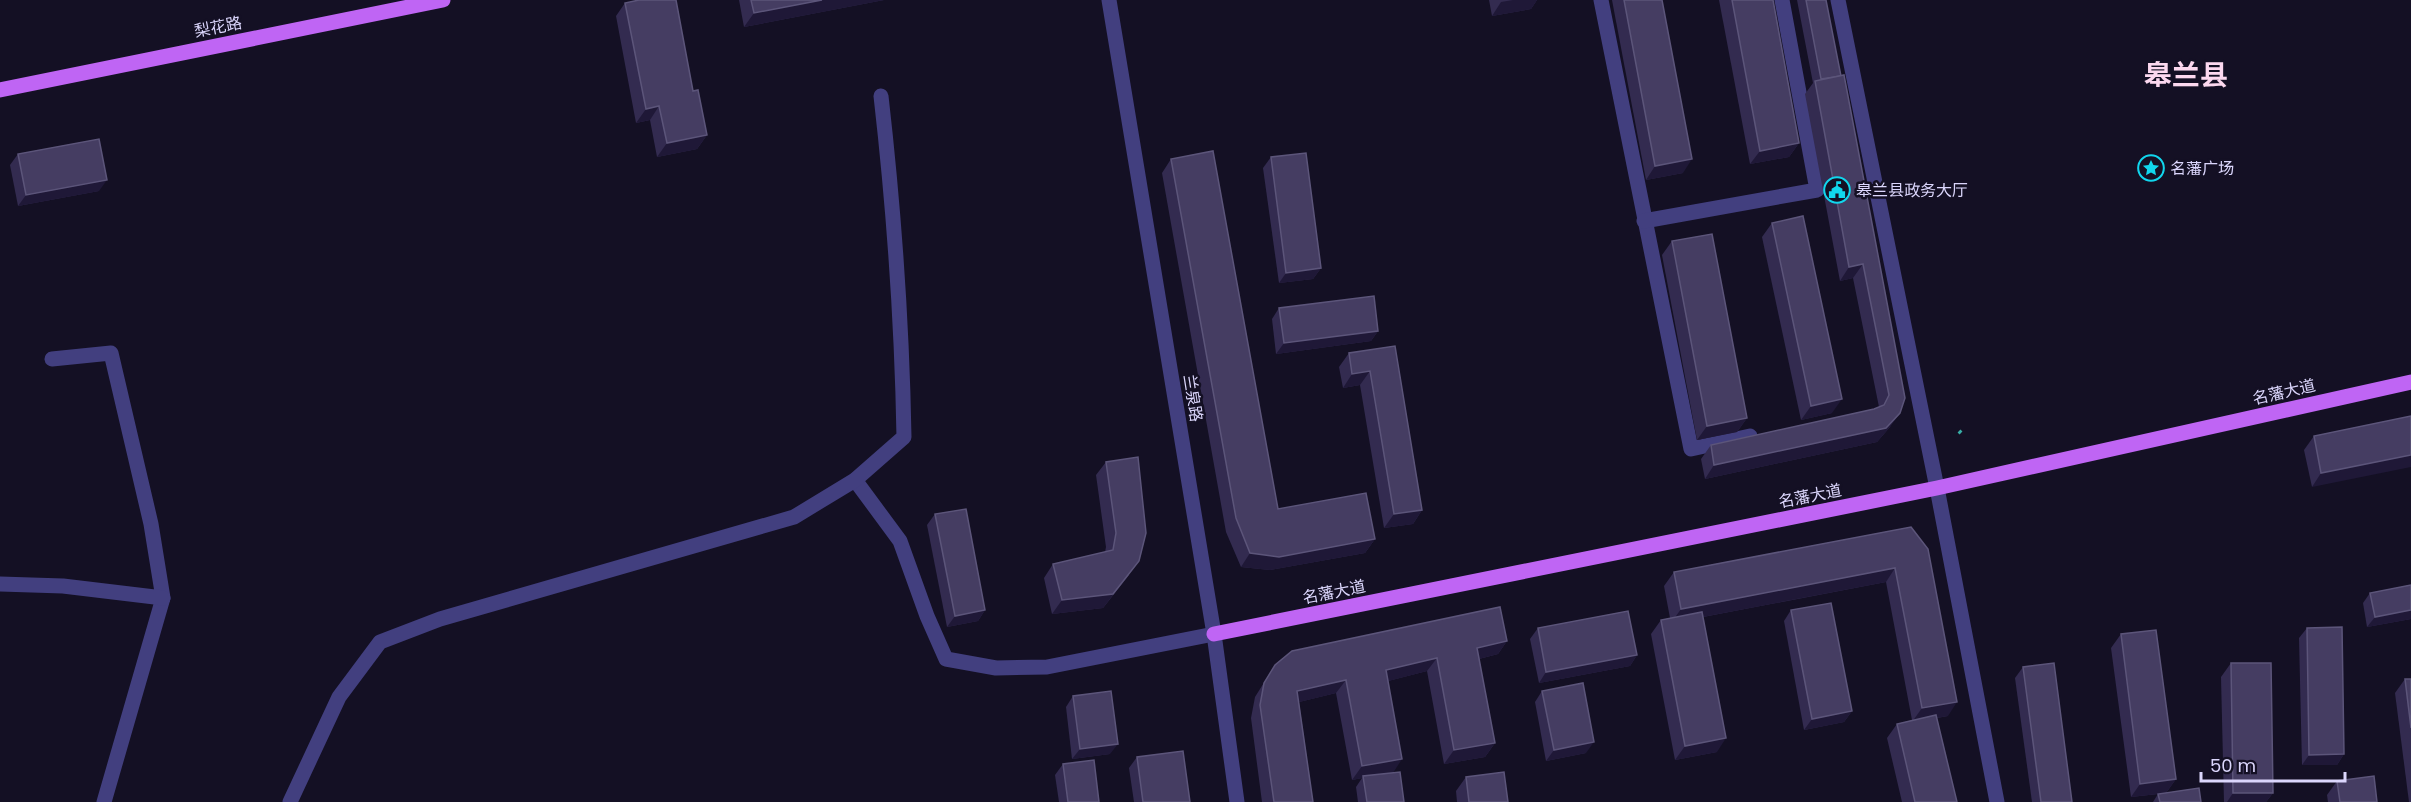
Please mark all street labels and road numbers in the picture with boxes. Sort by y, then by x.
street label: 梨花路 [192,11,244,43]
street label: 兰泉路 [1178,372,1208,424]
street label: 名藩大道 [2250,374,2318,410]
street label: 名藩大道 [1776,479,1844,513]
street label: 名藩大道 [1300,575,1368,609]

